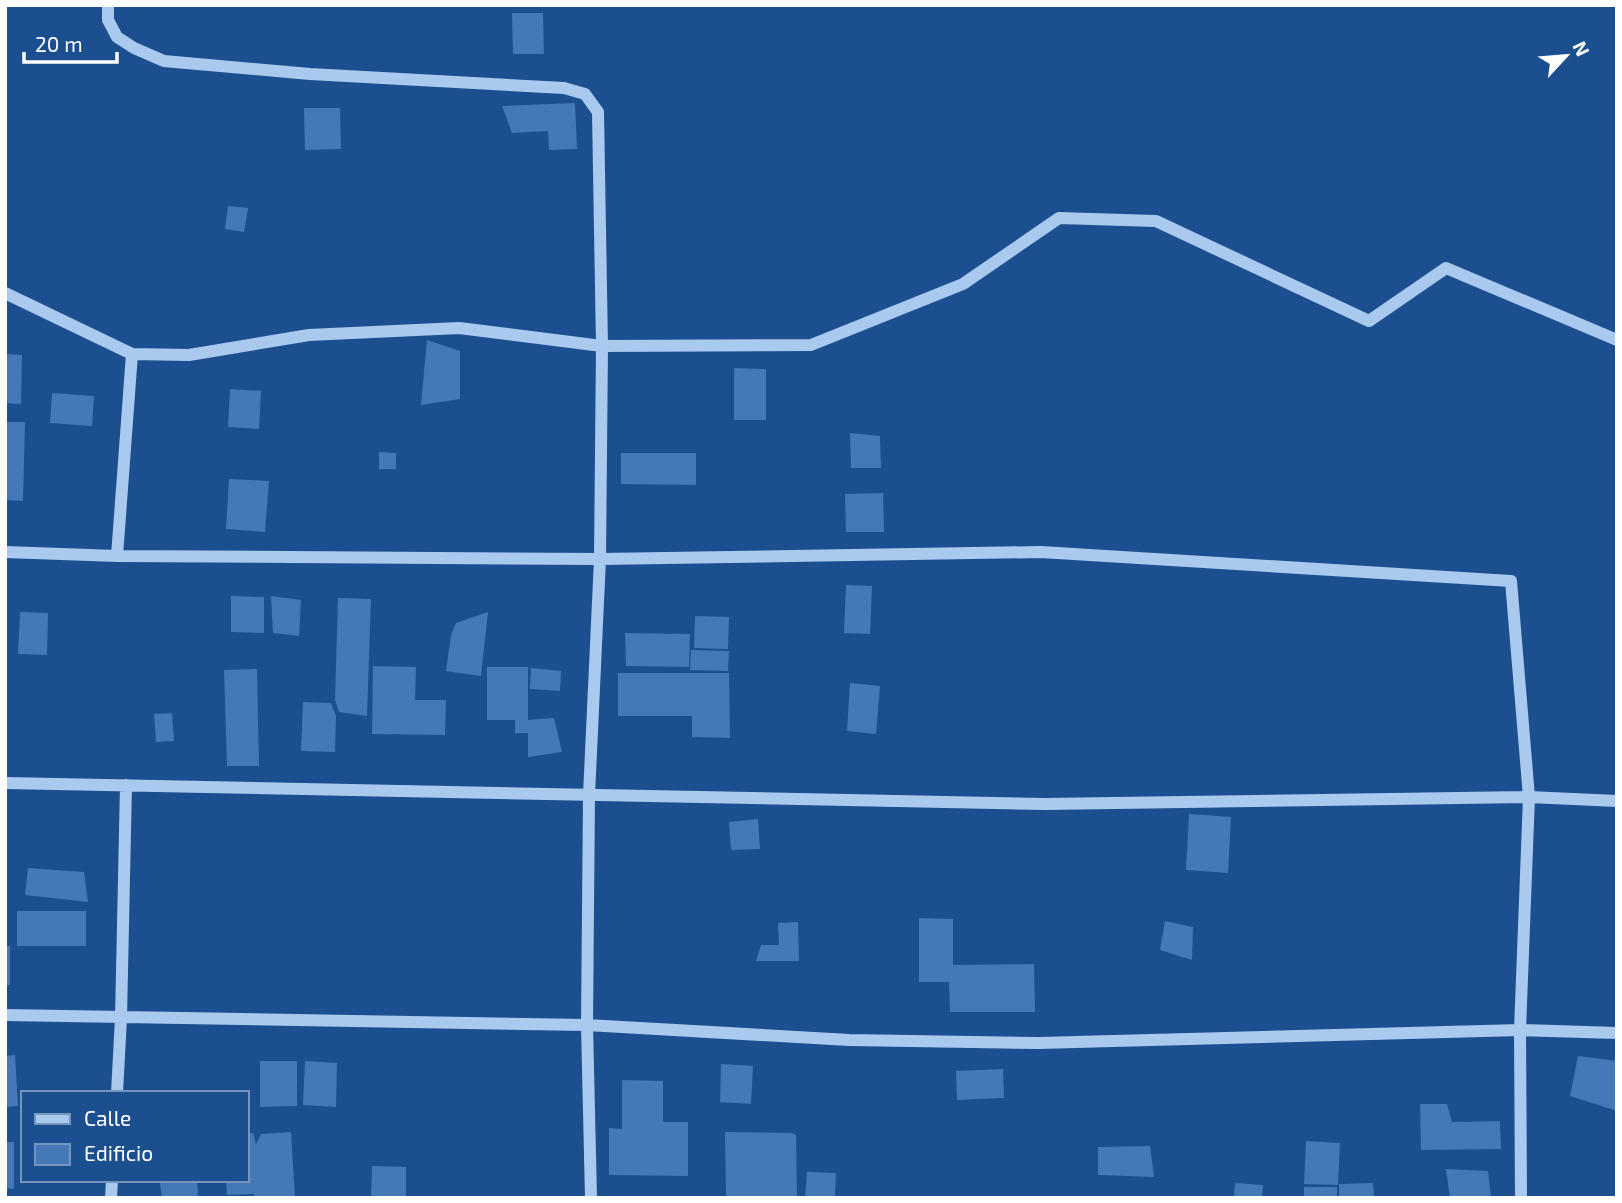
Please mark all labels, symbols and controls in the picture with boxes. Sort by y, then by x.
scale bar [24,21,117,65]
north arrow [1531,21,1601,91]
text: 20 m [35,31,83,56]
text: N [1568,37,1595,60]
legend [21,1091,248,1182]
text: Calle [84,1105,131,1130]
text: Edificio [84,1140,153,1165]

